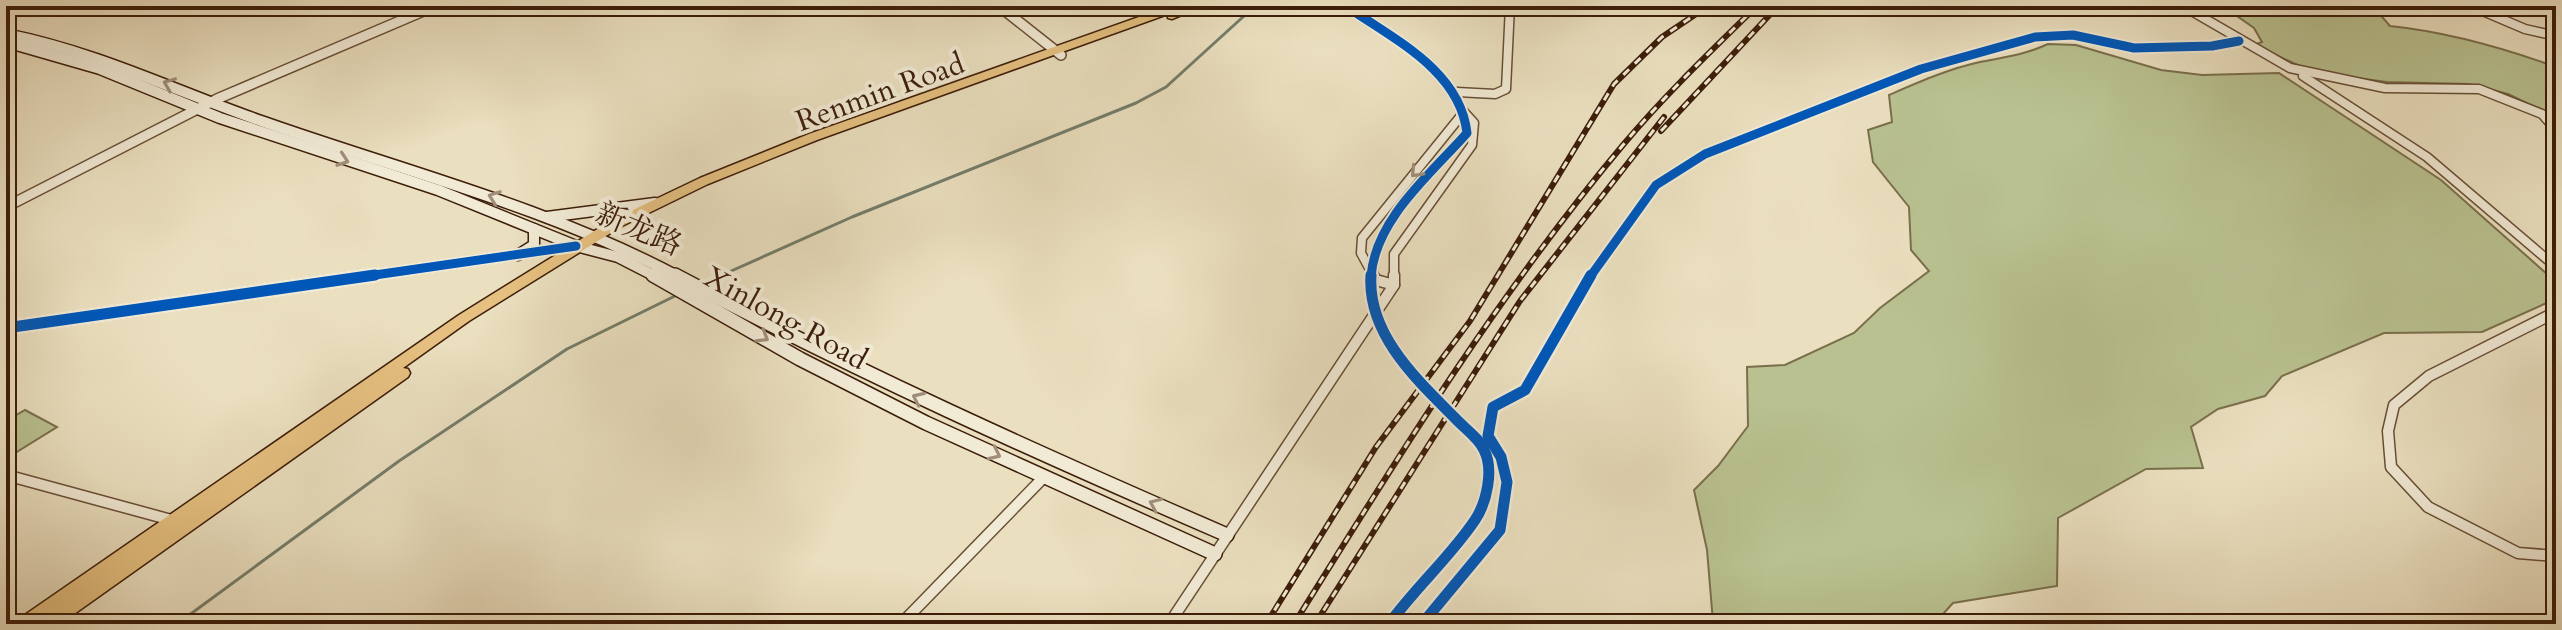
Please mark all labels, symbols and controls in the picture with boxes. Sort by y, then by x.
street label: Renmin Road [790,43,970,142]
one-way arrow [163,78,177,94]
one-way arrow [336,151,350,167]
one-way arrow [1411,163,1425,178]
one-way arrow [487,191,501,207]
street label: 新龙路 [589,193,688,266]
street label: Xinlong Road [697,257,875,380]
one-way arrow [754,327,769,343]
one-way arrow [912,392,926,408]
one-way arrow [987,445,1001,461]
one-way arrow [1149,498,1163,514]

